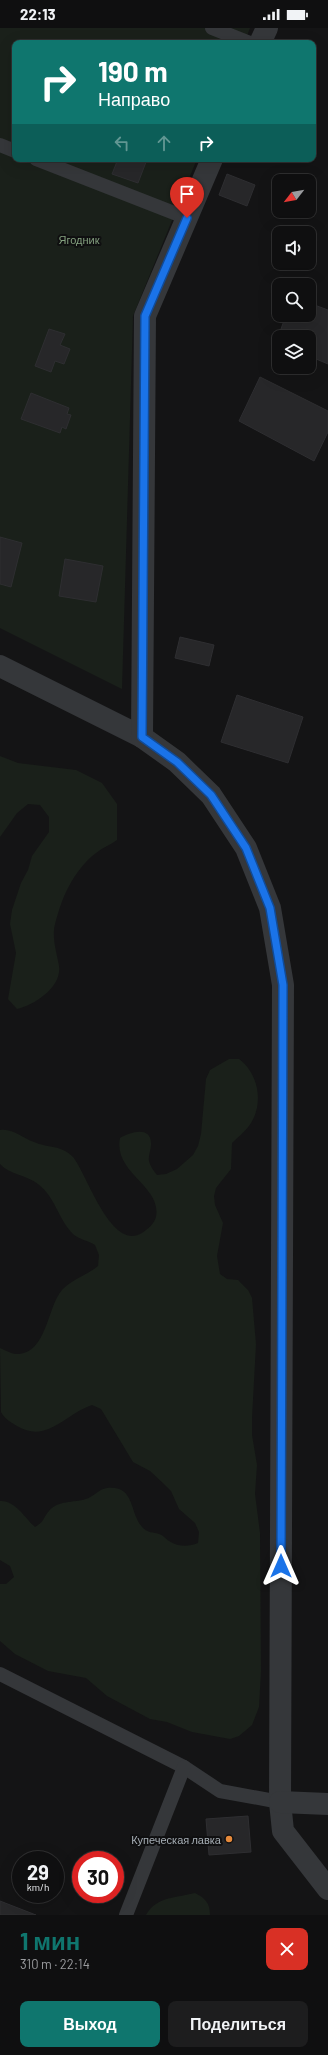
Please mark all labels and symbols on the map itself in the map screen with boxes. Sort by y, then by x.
north arrow [272,174,316,218]
pin [170,177,204,218]
park label: Ягодник [58,233,100,246]
position arrow [260,1545,302,1587]
place label: Купеческая лавка [131,1833,222,1846]
marker: Купеческая лавка [224,1834,234,1844]
speed limit sign: 30 [72,1851,124,1903]

